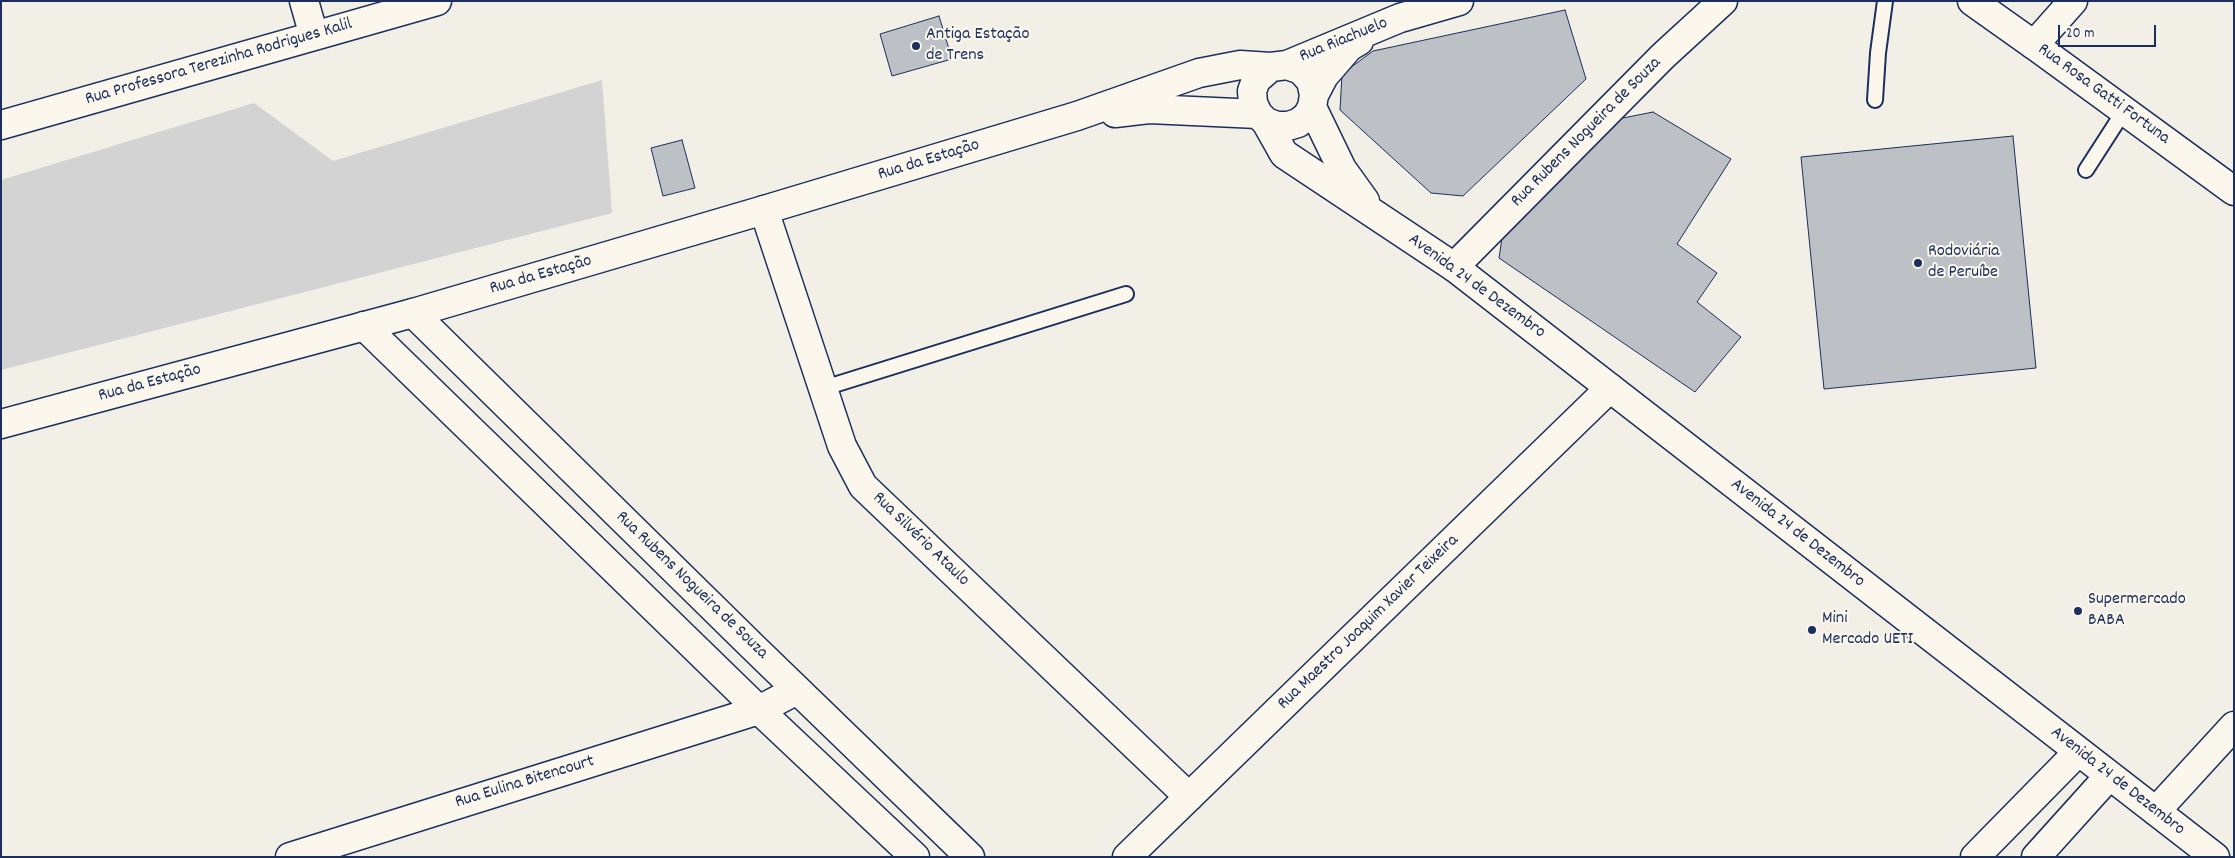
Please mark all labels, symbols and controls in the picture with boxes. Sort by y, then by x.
street label: Rua Professora Terezinha Rodrigues Kalil [83,14,355,112]
street label: Rua Riachuelo [1297,14,1391,68]
scale bar [2060,15,2158,47]
text: 20 m [2066,23,2094,45]
place label: Antiga Estação de Trens [926,25,1030,68]
marker: Antiga Estação de Trens [910,40,922,52]
street label: Rua Rosa Gatti Fortuna [2033,40,2173,150]
street label: Rua Rubens Nogueira de Souza [1507,53,1667,213]
street label: Rua da Estação [876,135,982,187]
street label: Avenida 24 de Dezembro [1403,230,1549,344]
place label: Rodoviária de Peruíbe [1928,242,1999,284]
street label: Rua da Estação [487,251,595,301]
marker: Rodoviária de Peruíbe [1912,257,1924,269]
street label: Rua da Estação [96,360,204,408]
street label: Avenida 24 de Dezembro [1725,475,1869,593]
street label: Rua Silvério Ataulo [867,488,973,592]
street label: Rua Rubens Nogueira de Souza [610,507,772,665]
street label: Rua Maestro Joaquim Xavier Teixeira [1274,531,1464,715]
place label: Supermercado BABA [2088,590,2186,632]
marker: Supermercado BABA [2072,605,2084,617]
place label: Mini Mercado UETI [1822,609,1913,652]
marker: Mini Mercado UETI [1806,624,1818,636]
street label: Avenida 24 de Dezembro [2045,723,2189,841]
street label: Rua Eulina Bitencourt [453,752,597,814]

